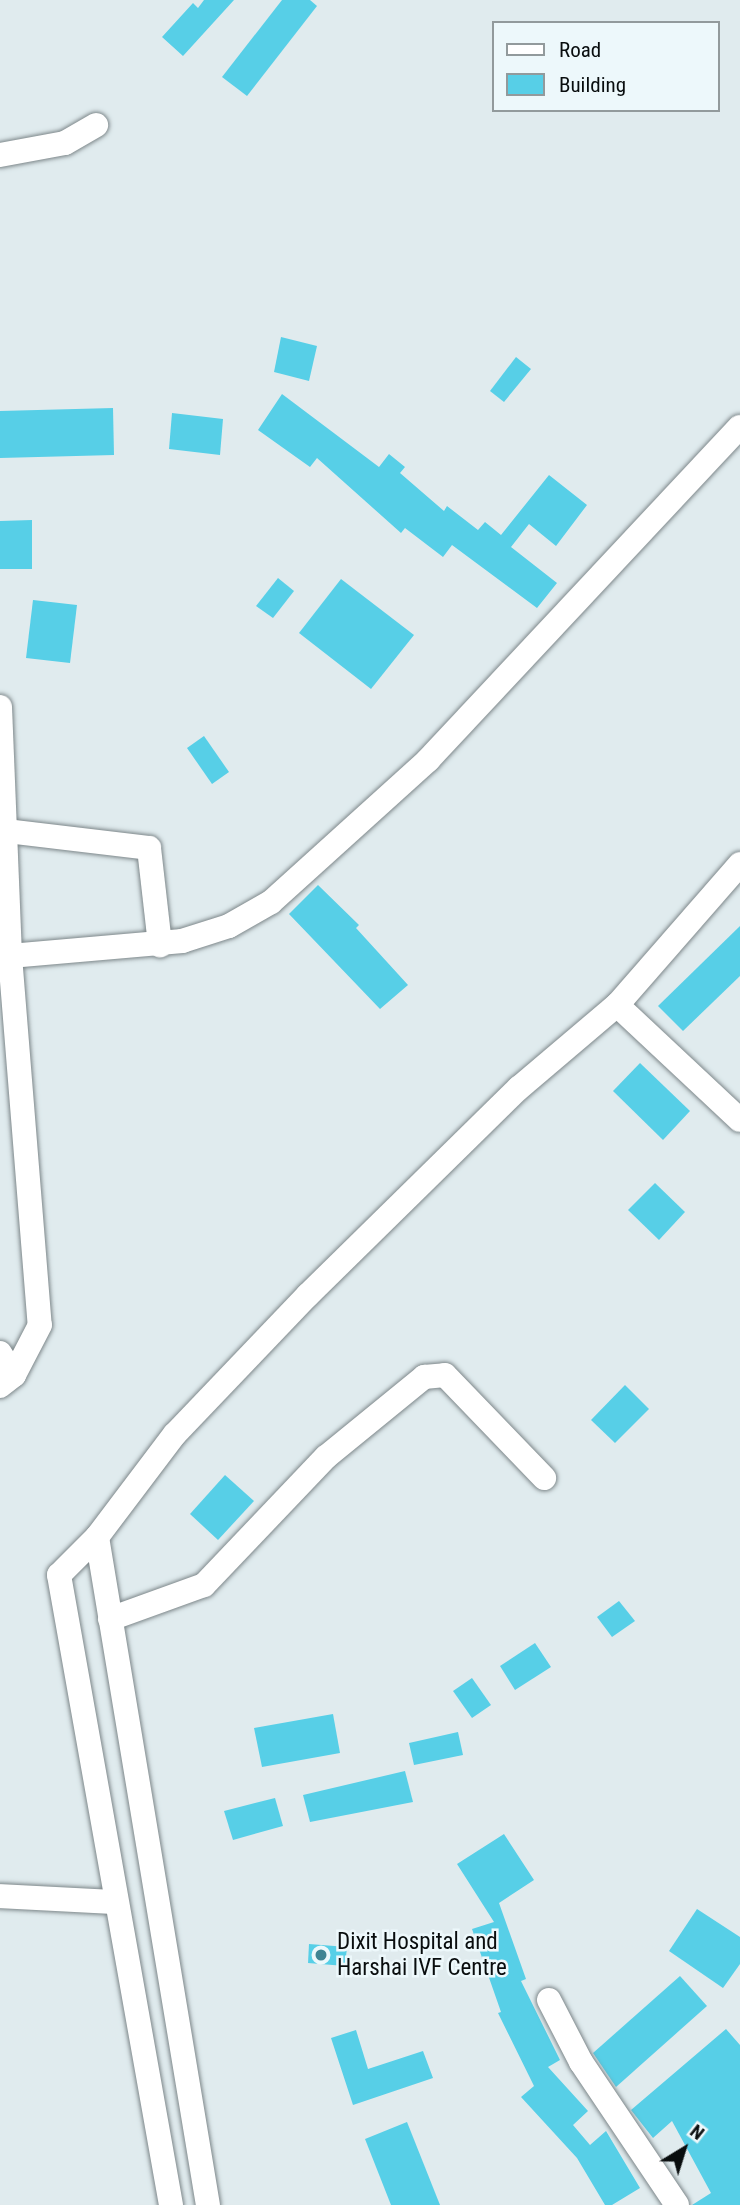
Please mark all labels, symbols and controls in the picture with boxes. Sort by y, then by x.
legend [491,21,719,112]
text: Road [559,38,601,62]
text: Building [559,73,626,97]
place label: Dixit Hospital and Harshai IVF Centre [337,1928,507,1982]
marker: Dixit Hospital and Harshai IVF Centre [311,1945,331,1965]
north arrow [649,2114,719,2184]
text: N [686,2119,709,2145]

